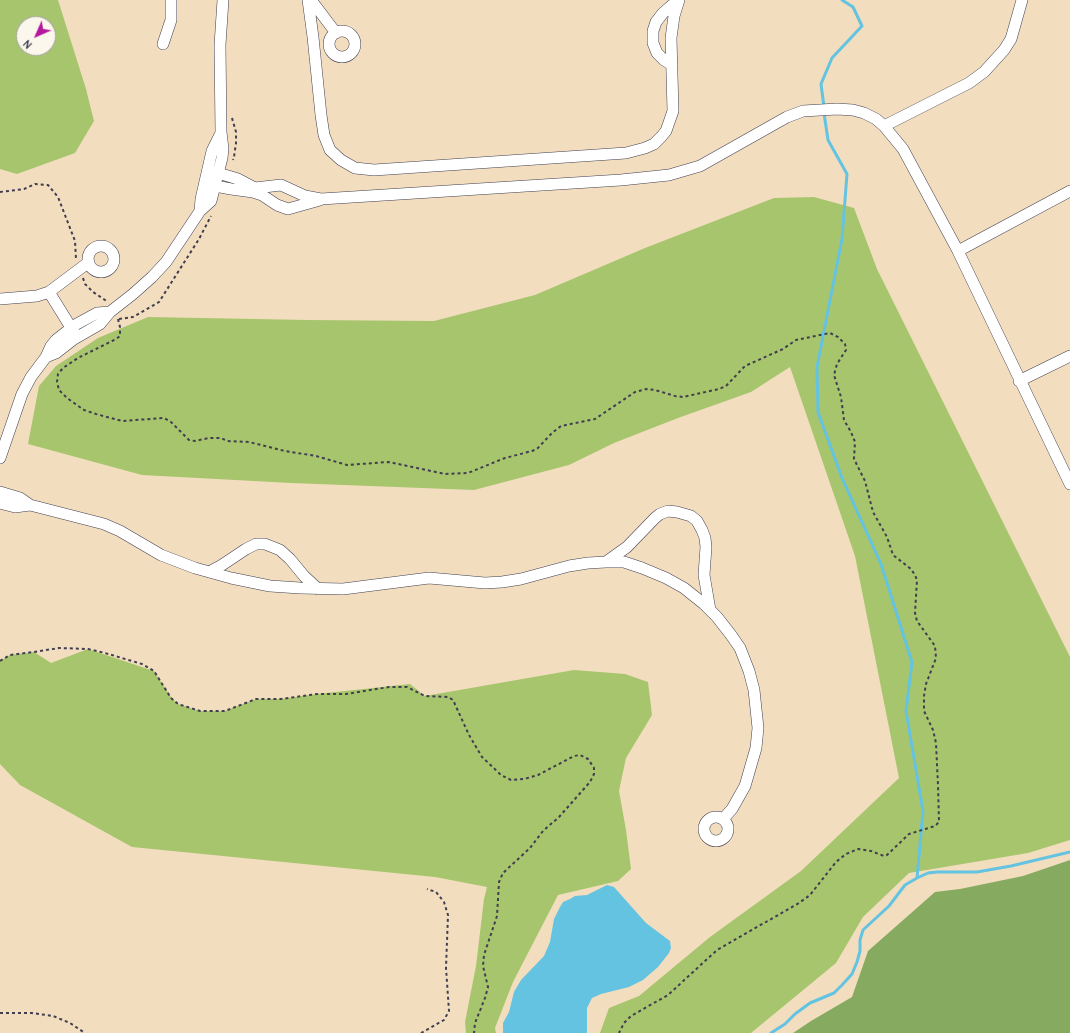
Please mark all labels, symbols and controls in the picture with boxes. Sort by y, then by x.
north arrow [16,16,56,56]
text: N [21,37,35,51]

